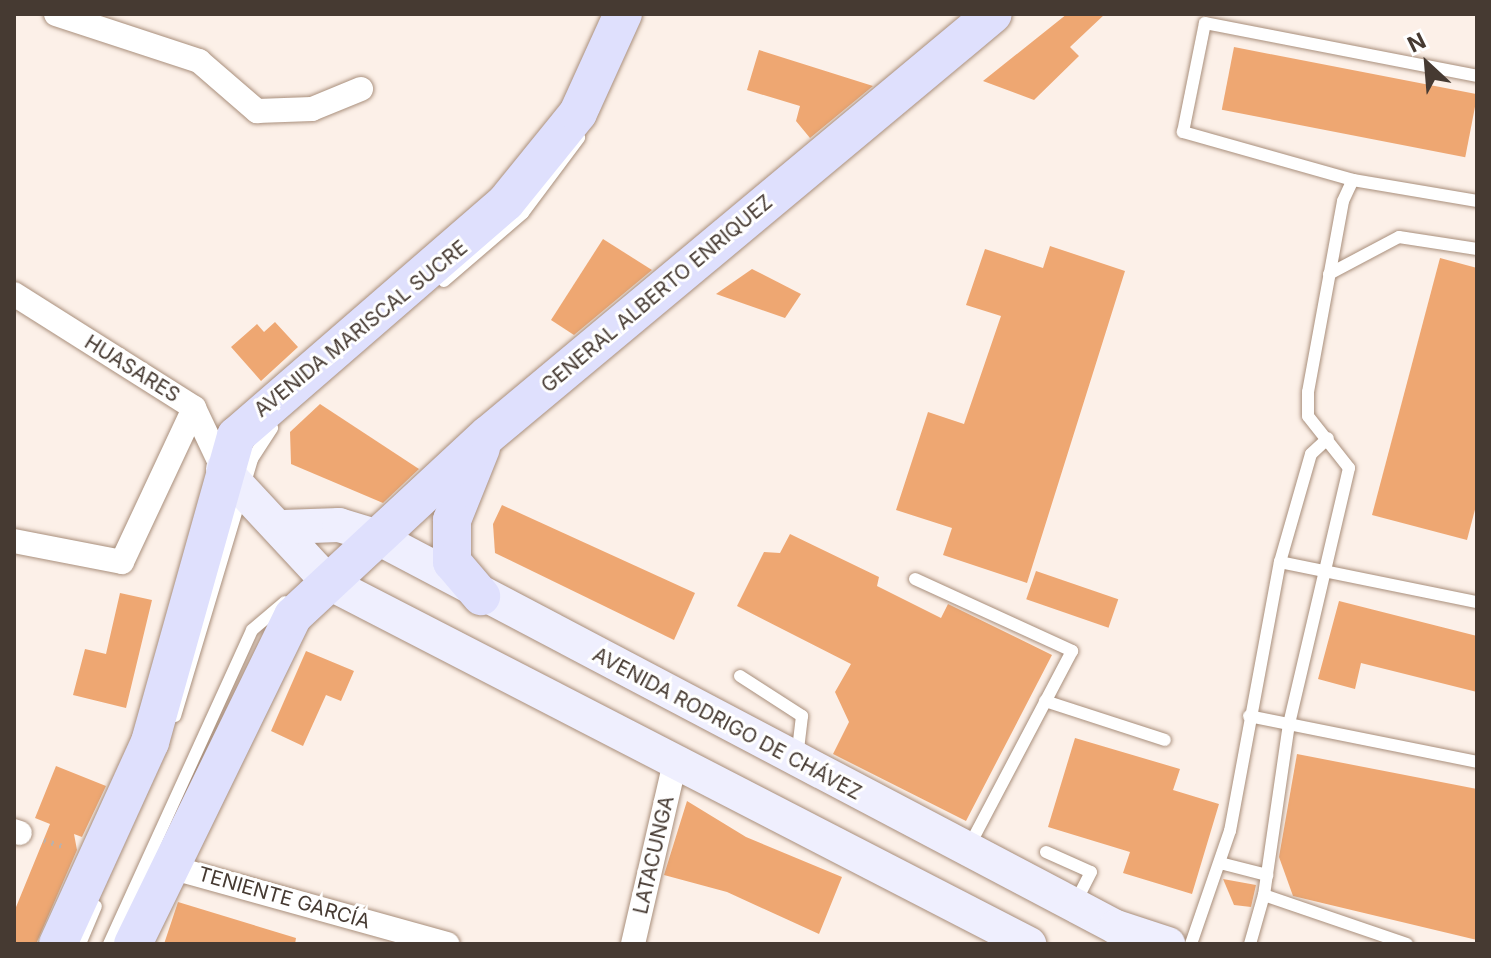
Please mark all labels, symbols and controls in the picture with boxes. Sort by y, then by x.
north arrow [1387,24,1467,104]
text: N [1403,27,1430,58]
street label: GENERAL ALBERTO ENRIQUEZ [537,190,777,398]
street label: AVENIDA MARISCAL SUCRE [250,236,472,422]
street label: HUASARES [80,330,184,408]
street label: AVENIDA RODRIGO DE CHÁVEZ [589,643,865,805]
street label: LATACUNGA [629,794,679,916]
street label: TENIENTE GARCÍA [195,862,373,934]

